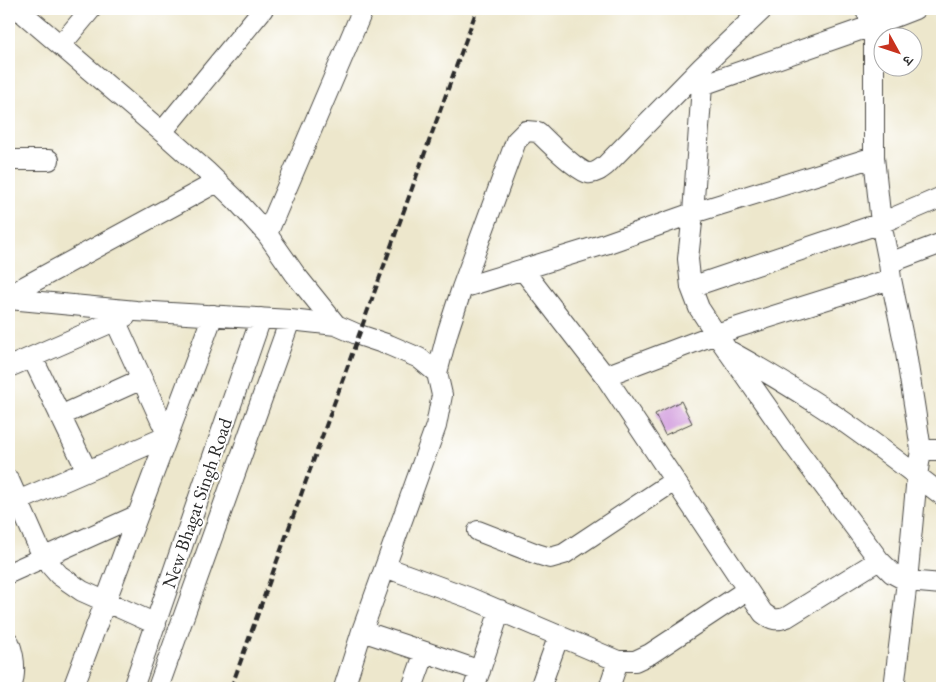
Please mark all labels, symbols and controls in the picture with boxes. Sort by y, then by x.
north arrow [874,28,924,78]
text: उ [898,51,918,70]
street label: New Bhagat Singh Road [156,414,238,591]

